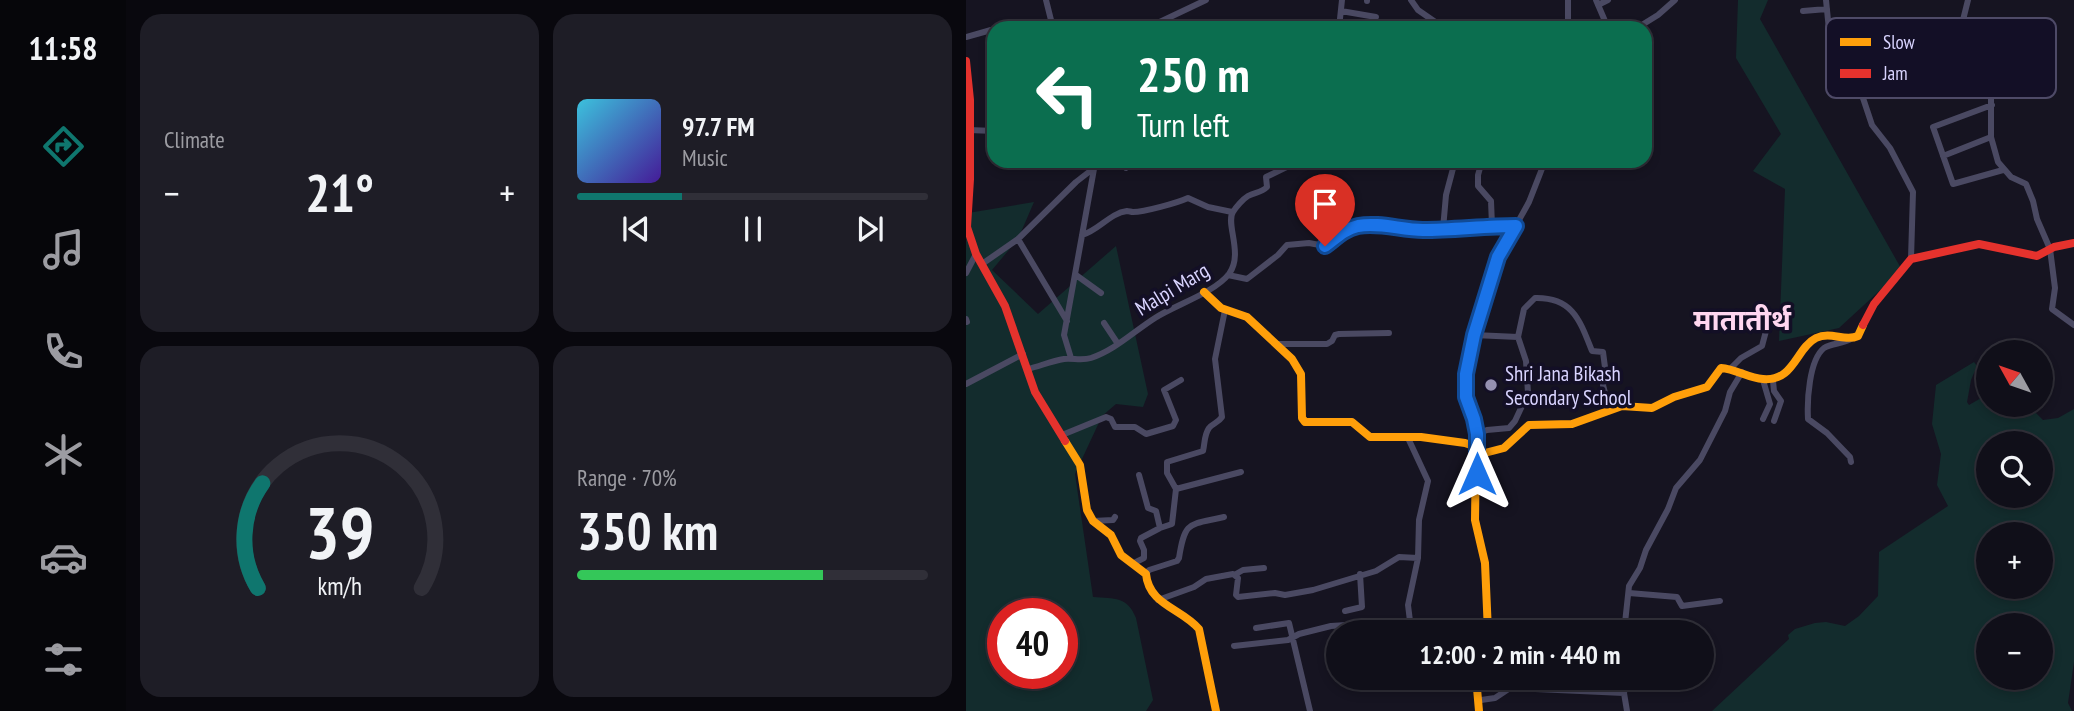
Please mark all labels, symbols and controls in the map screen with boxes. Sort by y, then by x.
legend [1826,18,2056,98]
text: 11:58 [28,27,98,69]
text: Slow [1883,30,1916,54]
text: 250 m [1137,42,1250,106]
icon: left [1022,49,1113,140]
text: Jam [1882,61,1908,85]
text: Turn left [1137,104,1229,146]
text: 97.7 FM [682,110,755,143]
icon: directions [39,122,88,171]
text: Climate [164,125,225,154]
text: Music [682,143,728,172]
text: 21° [305,159,374,226]
text: − [164,168,180,217]
text: + [499,168,515,217]
pin [1295,174,1355,246]
icon: arrive [1306,185,1344,223]
icon: previous [617,210,655,248]
icon: pause [734,210,772,248]
icon: next [851,210,889,248]
icon: music [39,225,88,274]
street label: Malpi Marg [1130,256,1214,322]
district label: मातातीर्थ [1693,301,1792,338]
icon: phone [39,327,88,376]
north arrow [1976,340,2053,416]
map controls [1976,340,2053,690]
place label: Shri Jana Bikash Secondary School [1505,360,1632,411]
marker: Shri Jana Bikash Secondary School [1483,377,1499,393]
icon: climate [39,430,88,479]
button: search [1976,431,2053,508]
position arrow [1440,437,1514,511]
text: Range · 70% [577,463,677,492]
text: 39 [305,484,374,578]
text: 350 km [577,497,718,564]
button: + [1976,522,2053,599]
icon: car [39,533,88,582]
text: km/h [317,569,362,601]
speed limit sign: 40 [987,598,1078,689]
button: − [1976,613,2053,690]
icon: filters [39,635,88,684]
text: 12:00 · 2 min · 440 m [1420,638,1620,671]

